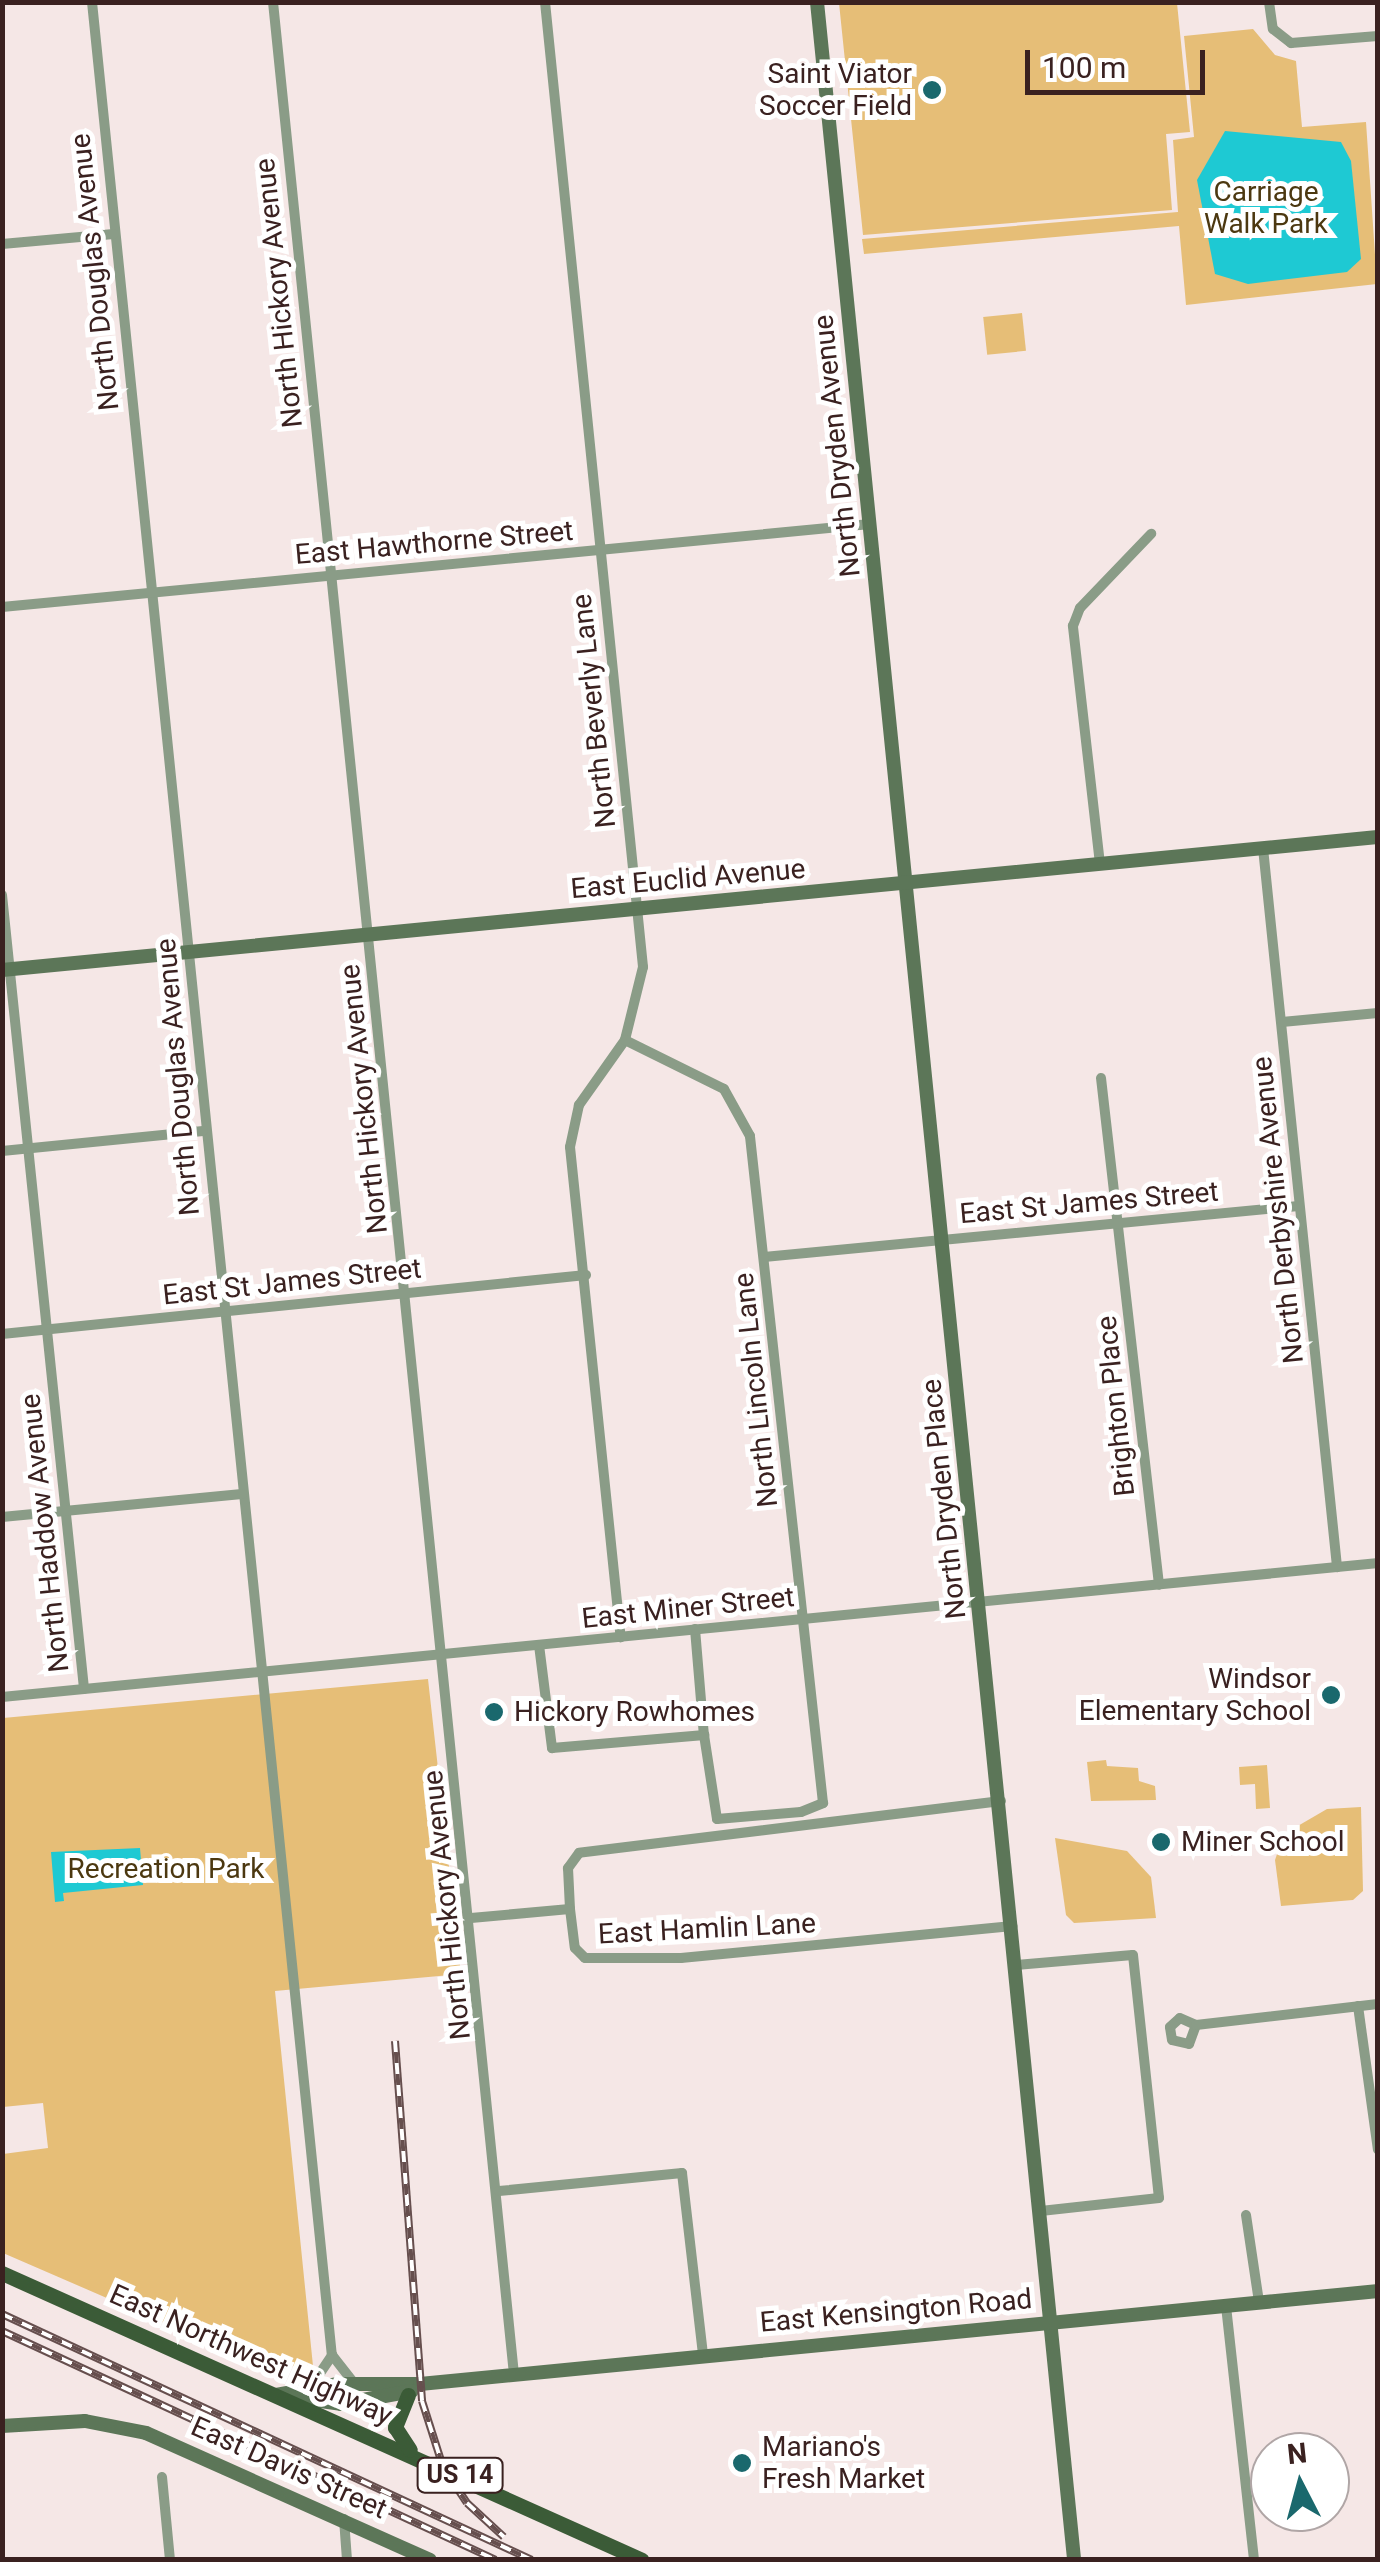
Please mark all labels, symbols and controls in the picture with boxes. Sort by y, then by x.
scale bar [1030,30,1210,92]
text: 100 m [1042,50,1126,85]
place label: Saint Viator Soccer Field [759,57,912,123]
marker: Saint Viator Soccer Field [921,79,943,101]
street label: North Douglas Avenue [64,132,126,412]
street label: North Hickory Avenue [248,157,310,429]
park label: Carriage Walk Park [1204,175,1328,241]
street label: North Dryden Avenue [807,313,867,579]
street label: East Hawthorne Street [294,514,574,572]
street label: North Beverly Lane [565,592,623,830]
street label: East Euclid Avenue [569,852,807,906]
street label: North Douglas Avenue [149,937,207,1217]
street label: North Hickory Avenue [333,963,395,1235]
street label: North Derbyshire Avenue [1245,1055,1311,1365]
street label: East St James Street [958,1175,1220,1231]
street label: East St James Street [161,1252,423,1312]
street label: North Lincoln Lane [727,1271,785,1509]
street label: Brighton Place [1090,1314,1142,1498]
street label: North Dryden Place [915,1377,973,1621]
street label: North Haddow Avenue [14,1392,76,1674]
street label: East Miner Street [580,1580,796,1636]
place label: Windsor Elementary School [1079,1662,1311,1728]
marker: Windsor Elementary School [1320,1684,1342,1706]
place label: Hickory Rowhomes [514,1695,755,1729]
marker: Hickory Rowhomes [483,1701,505,1723]
street label: North Hickory Avenue [416,1769,478,2041]
place label: Miner School [1181,1825,1344,1859]
marker: Miner School [1150,1831,1172,1853]
park label: Recreation Park [68,1852,264,1886]
street label: East Hamlin Lane [597,1907,817,1951]
street label: East Northwest Highway [104,2277,398,2433]
street label: East Kensington Road [758,2282,1034,2340]
street label: East Davis Street [186,2410,392,2526]
place label: Mariano's Fresh Market [762,2430,925,2496]
north arrow [1250,2432,1350,2532]
text: N [1285,2436,1309,2471]
marker: Mariano's Fresh Market [731,2452,753,2474]
road number: US 14 [415,2455,505,2495]

